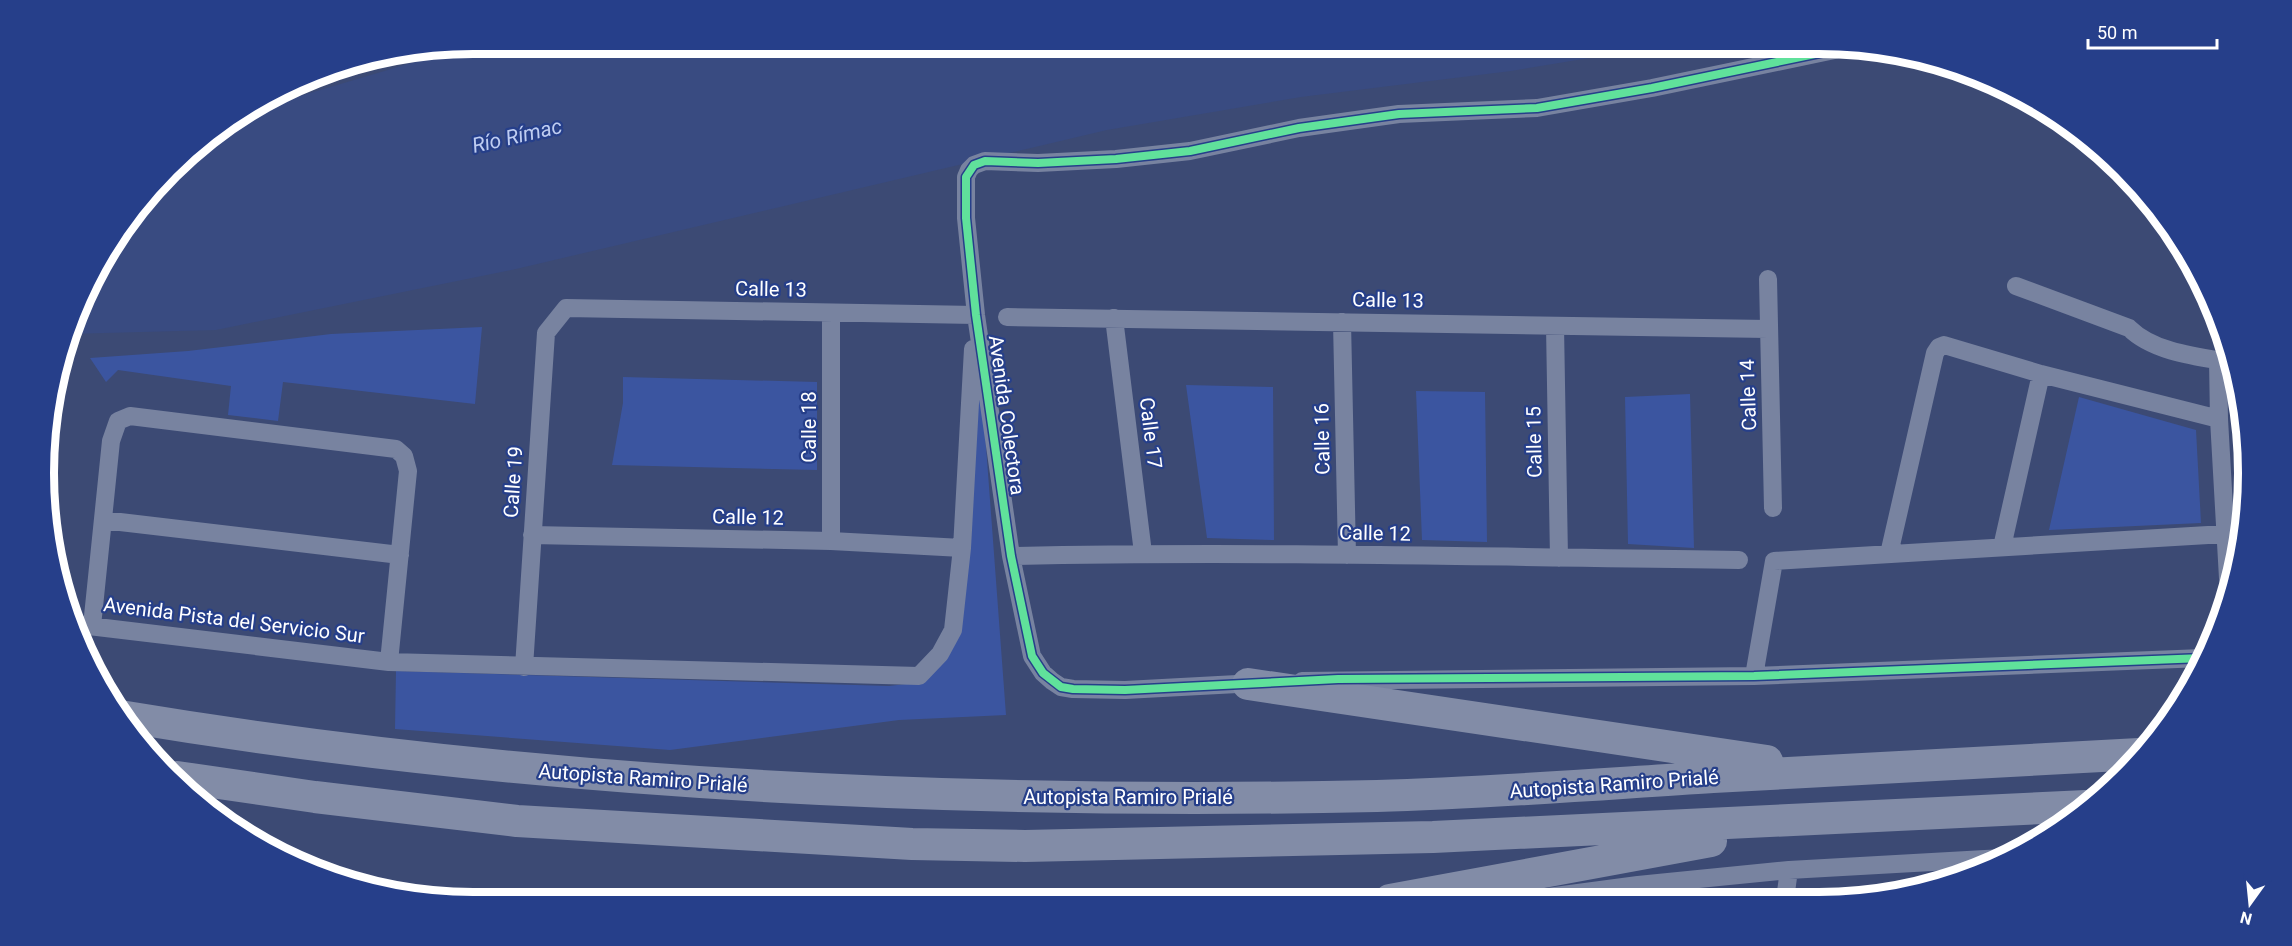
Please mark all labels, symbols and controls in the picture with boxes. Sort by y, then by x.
scale bar [2088,12,2217,50]
text: 50 m [2097,22,2137,43]
water label: Río Rímac [470,114,565,158]
street label: Calle 13 [735,276,807,302]
street label: Calle 13 [1352,287,1424,313]
street label: Avenida Colectora [984,334,1030,496]
street label: Calle 14 [1735,359,1761,431]
street label: Calle 18 [797,391,821,463]
street label: Calle 17 [1135,396,1167,470]
street label: Calle 16 [1309,403,1335,475]
street label: Calle 15 [1521,406,1547,478]
street label: Calle 19 [499,445,527,519]
street label: Calle 12 [712,504,784,530]
street label: Calle 12 [1339,520,1411,546]
street label: Avenida Pista del Servicio Sur [102,592,366,648]
street label: Autopista Ramiro Prialé [538,759,748,797]
street label: Autopista Ramiro Prialé [1509,765,1719,803]
street label: Autopista Ramiro Prialé [1023,785,1233,809]
north arrow [2220,874,2280,934]
text: N [2238,907,2254,929]

